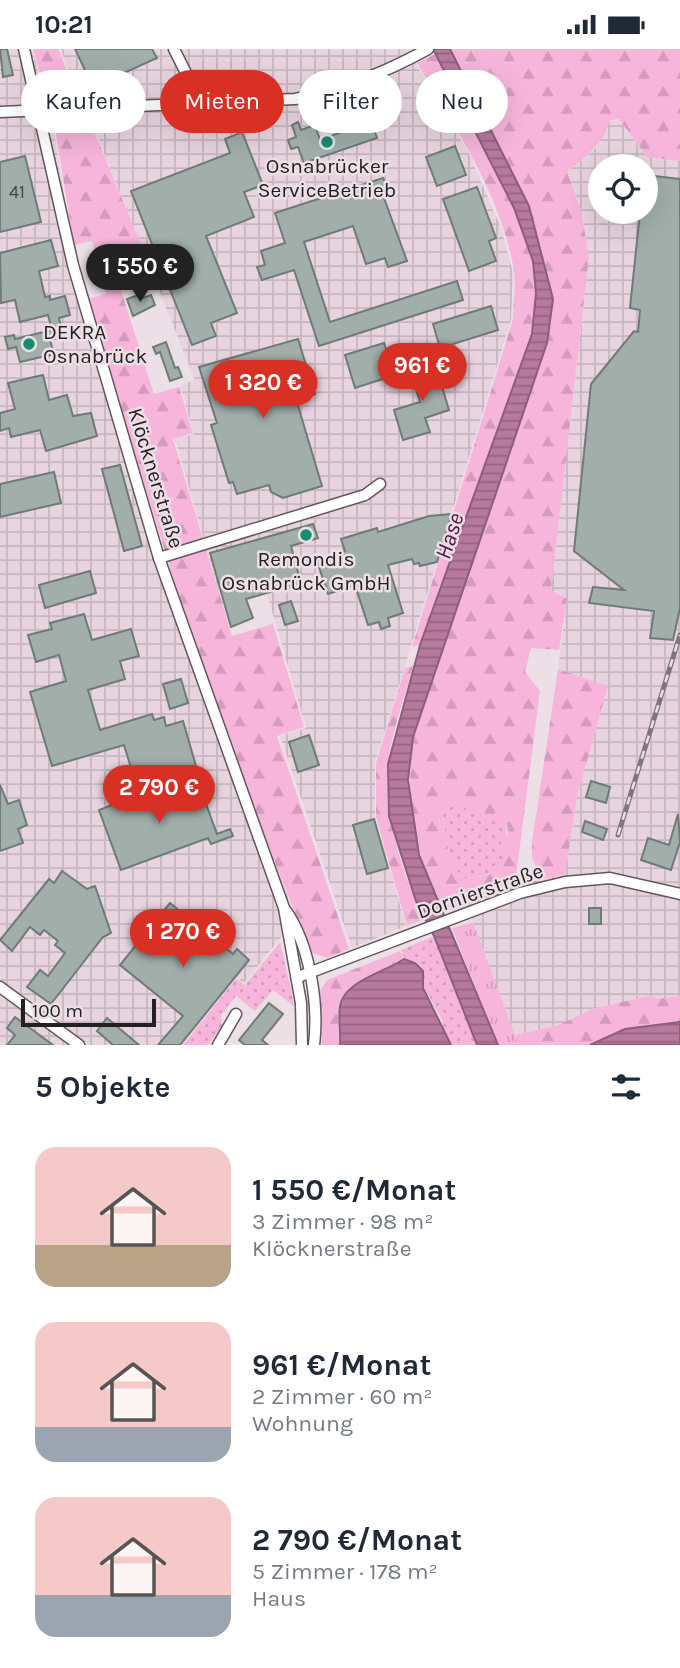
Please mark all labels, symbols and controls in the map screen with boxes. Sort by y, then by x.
text: 10:21 [35,9,93,40]
chip: Kaufen [21,70,146,133]
chip: Mieten [160,70,284,133]
chip: Filter [298,70,402,133]
chip: Neu [416,70,508,133]
marker: Osnabrücker ServiceBetrieb [319,134,335,150]
place label: Osnabrücker ServiceBetrieb [258,154,396,202]
map controls [588,154,658,224]
button: locate [588,154,658,224]
house number: 41 [9,181,25,203]
pin: 1 550 € [75,245,205,304]
text: 1 550 € [102,253,178,280]
place label: DEKRA Osnabrück [43,320,147,368]
marker: DEKRA Osnabrück [21,336,37,352]
pin: 961 € [373,343,471,403]
text: 961 € [394,352,450,379]
pin: 1 320 € [198,361,328,420]
text: 1 320 € [224,369,302,396]
street label: Klöcknerstraße [123,405,189,551]
water label: Hase [429,509,470,563]
marker: Remondis Osnabrück GmbH [298,527,314,543]
place label: Remondis Osnabrück GmbH [222,547,390,595]
pin: 2 790 € [94,765,224,825]
text: 2 790 € [119,774,199,801]
street label: Dornierstraße [414,858,546,924]
pin: 1 270 € [118,909,248,969]
text: 1 270 € [146,918,220,945]
scale bar [21,996,156,1028]
text: 100 m [32,1000,83,1022]
icon: filters [607,1068,645,1106]
text: 5 Objekte [35,1069,170,1105]
text: 1 550 €/Monat [252,1172,456,1208]
icon: home [91,1175,175,1259]
text: 3 Zimmer · 98 m² [252,1208,433,1235]
text: Klöcknerstraße [252,1235,411,1262]
text: 961 €/Monat [252,1347,431,1383]
icon: home [91,1350,175,1434]
text: 2 Zimmer · 60 m² [252,1383,432,1410]
text: Wohnung [252,1410,353,1437]
text: 2 790 €/Monat [252,1522,462,1558]
icon: home [91,1525,175,1609]
text: 5 Zimmer · 178 m² [252,1558,438,1585]
text: Haus [252,1585,306,1612]

